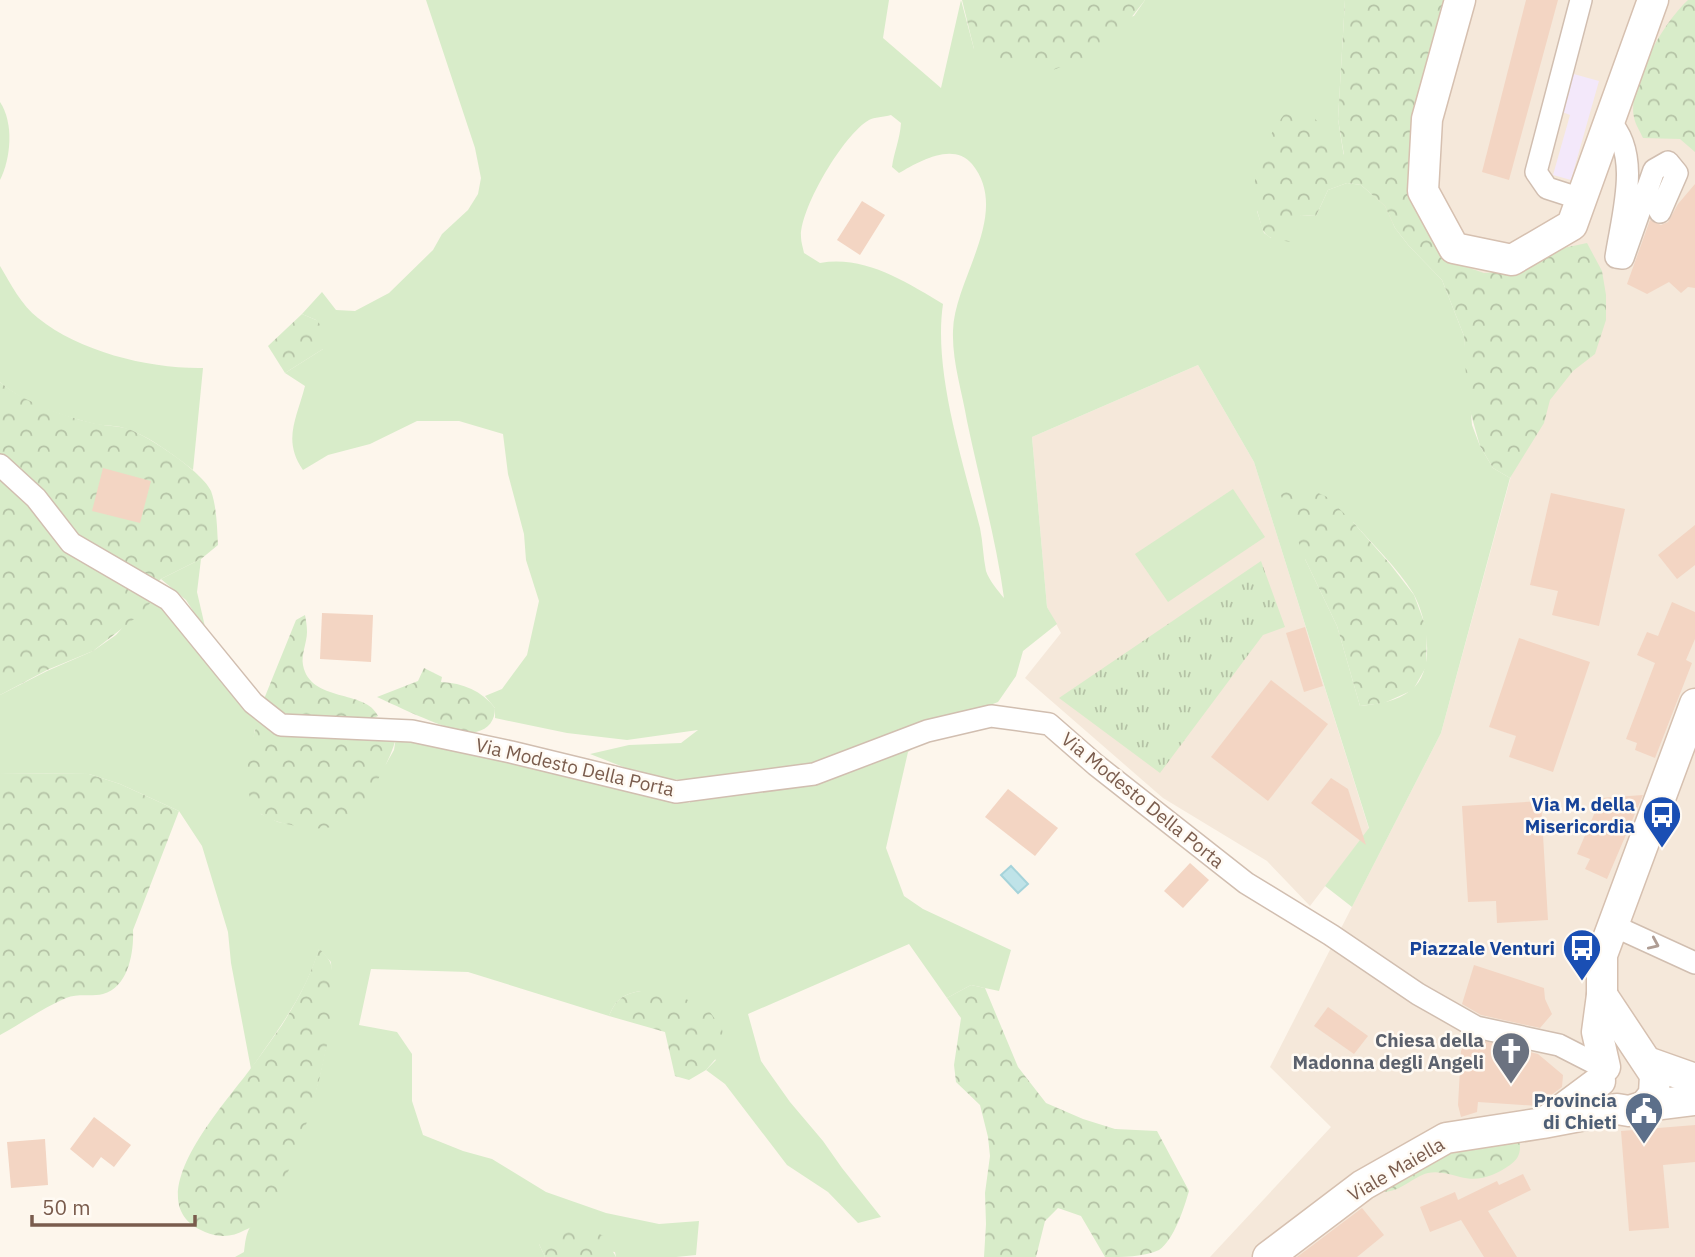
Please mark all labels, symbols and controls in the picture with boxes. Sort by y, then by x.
street label: Via Modesto Della Porta [1057,727,1229,873]
street label: Via Modesto Della Porta [473,732,677,802]
place label: Via M. della Misericordia [1525,792,1635,838]
bus stop icon: Via M. della Misericordia [1641,794,1683,849]
bus stop icon: Piazzale Venturi [1561,927,1603,982]
place label: Piazzale Venturi [1409,936,1555,960]
one-way arrow [1646,936,1659,950]
place label: Chiesa della Madonna degli Angeli [1292,1028,1484,1074]
church icon: Chiesa della Madonna degli Angeli [1490,1030,1532,1085]
place label: Provincia di Chieti [1534,1088,1617,1134]
public building icon: Provincia di Chieti [1623,1090,1665,1145]
street label: Viale Maiella [1343,1132,1449,1206]
scale bar [32,1184,194,1228]
text: 50 m [42,1193,91,1221]

